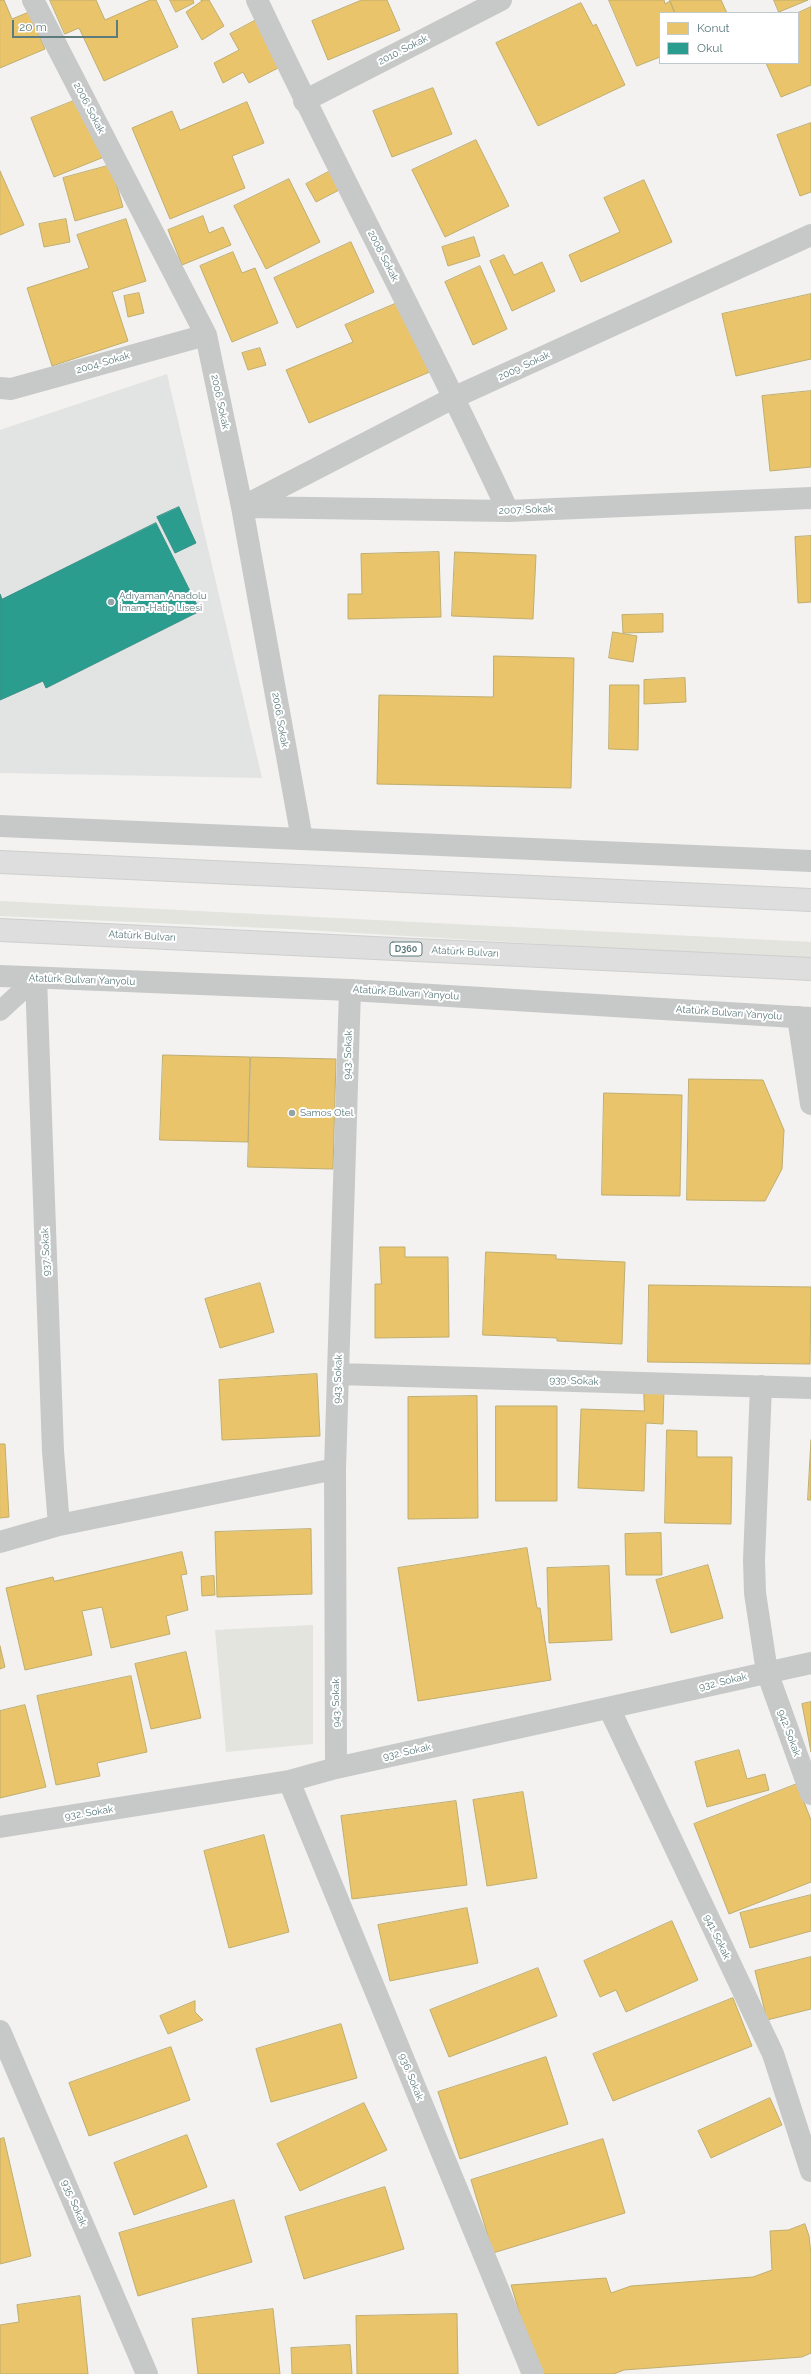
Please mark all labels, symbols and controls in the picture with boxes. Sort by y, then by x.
scale bar [14,12,120,38]
legend [659,12,799,64]
text: 20 m [19,20,47,34]
text: Konut [697,21,730,35]
street label: 2010. Sokak [376,32,430,68]
text: Okul [697,41,723,55]
street label: 2006. Sokak [71,80,107,136]
street label: 2008. Sokak [365,228,401,284]
street label: 2009. Sokak [496,349,552,383]
street label: 2004. Sokak [75,350,131,376]
street label: 2006. Sokak [208,373,232,431]
street label: 2007. Sokak [499,503,553,517]
place label: Adıyaman Anadolu İmam-Hatip Lisesi [119,590,207,614]
marker: Adıyaman Anadolu İmam-Hatip Lisesi [106,597,116,607]
street label: 2006. Sokak [269,691,291,749]
street label: Atatürk Bulvarı [108,928,176,944]
road number: D360 [390,942,422,956]
street label: Atatürk Bulvarı [431,944,499,960]
street label: Atatürk Bulvarı Yanyolu [29,972,135,988]
street label: Atatürk Bulvarı Yanyolu [352,983,460,1003]
street label: Atatürk Bulvarı Yanyolu [675,1003,783,1023]
street label: 943. Sokak [341,1030,355,1080]
place label: Samos Otel [300,1107,353,1119]
marker: Samos Otel [287,1108,297,1118]
street label: 937. Sokak [39,1228,53,1276]
street label: 943. Sokak [331,1354,345,1404]
street label: 939. Sokak [549,1374,599,1388]
street label: 932. Sokak [698,1671,748,1693]
street label: 943. Sokak [330,1678,342,1728]
street label: 942. Sokak [775,1708,803,1758]
street label: 932. Sokak [382,1741,432,1763]
street label: 932. Sokak [64,1803,114,1823]
street label: 941. Sokak [701,1913,733,1961]
street label: 936. Sokak [396,2052,426,2102]
street label: 935. Sokak [59,2178,89,2228]

